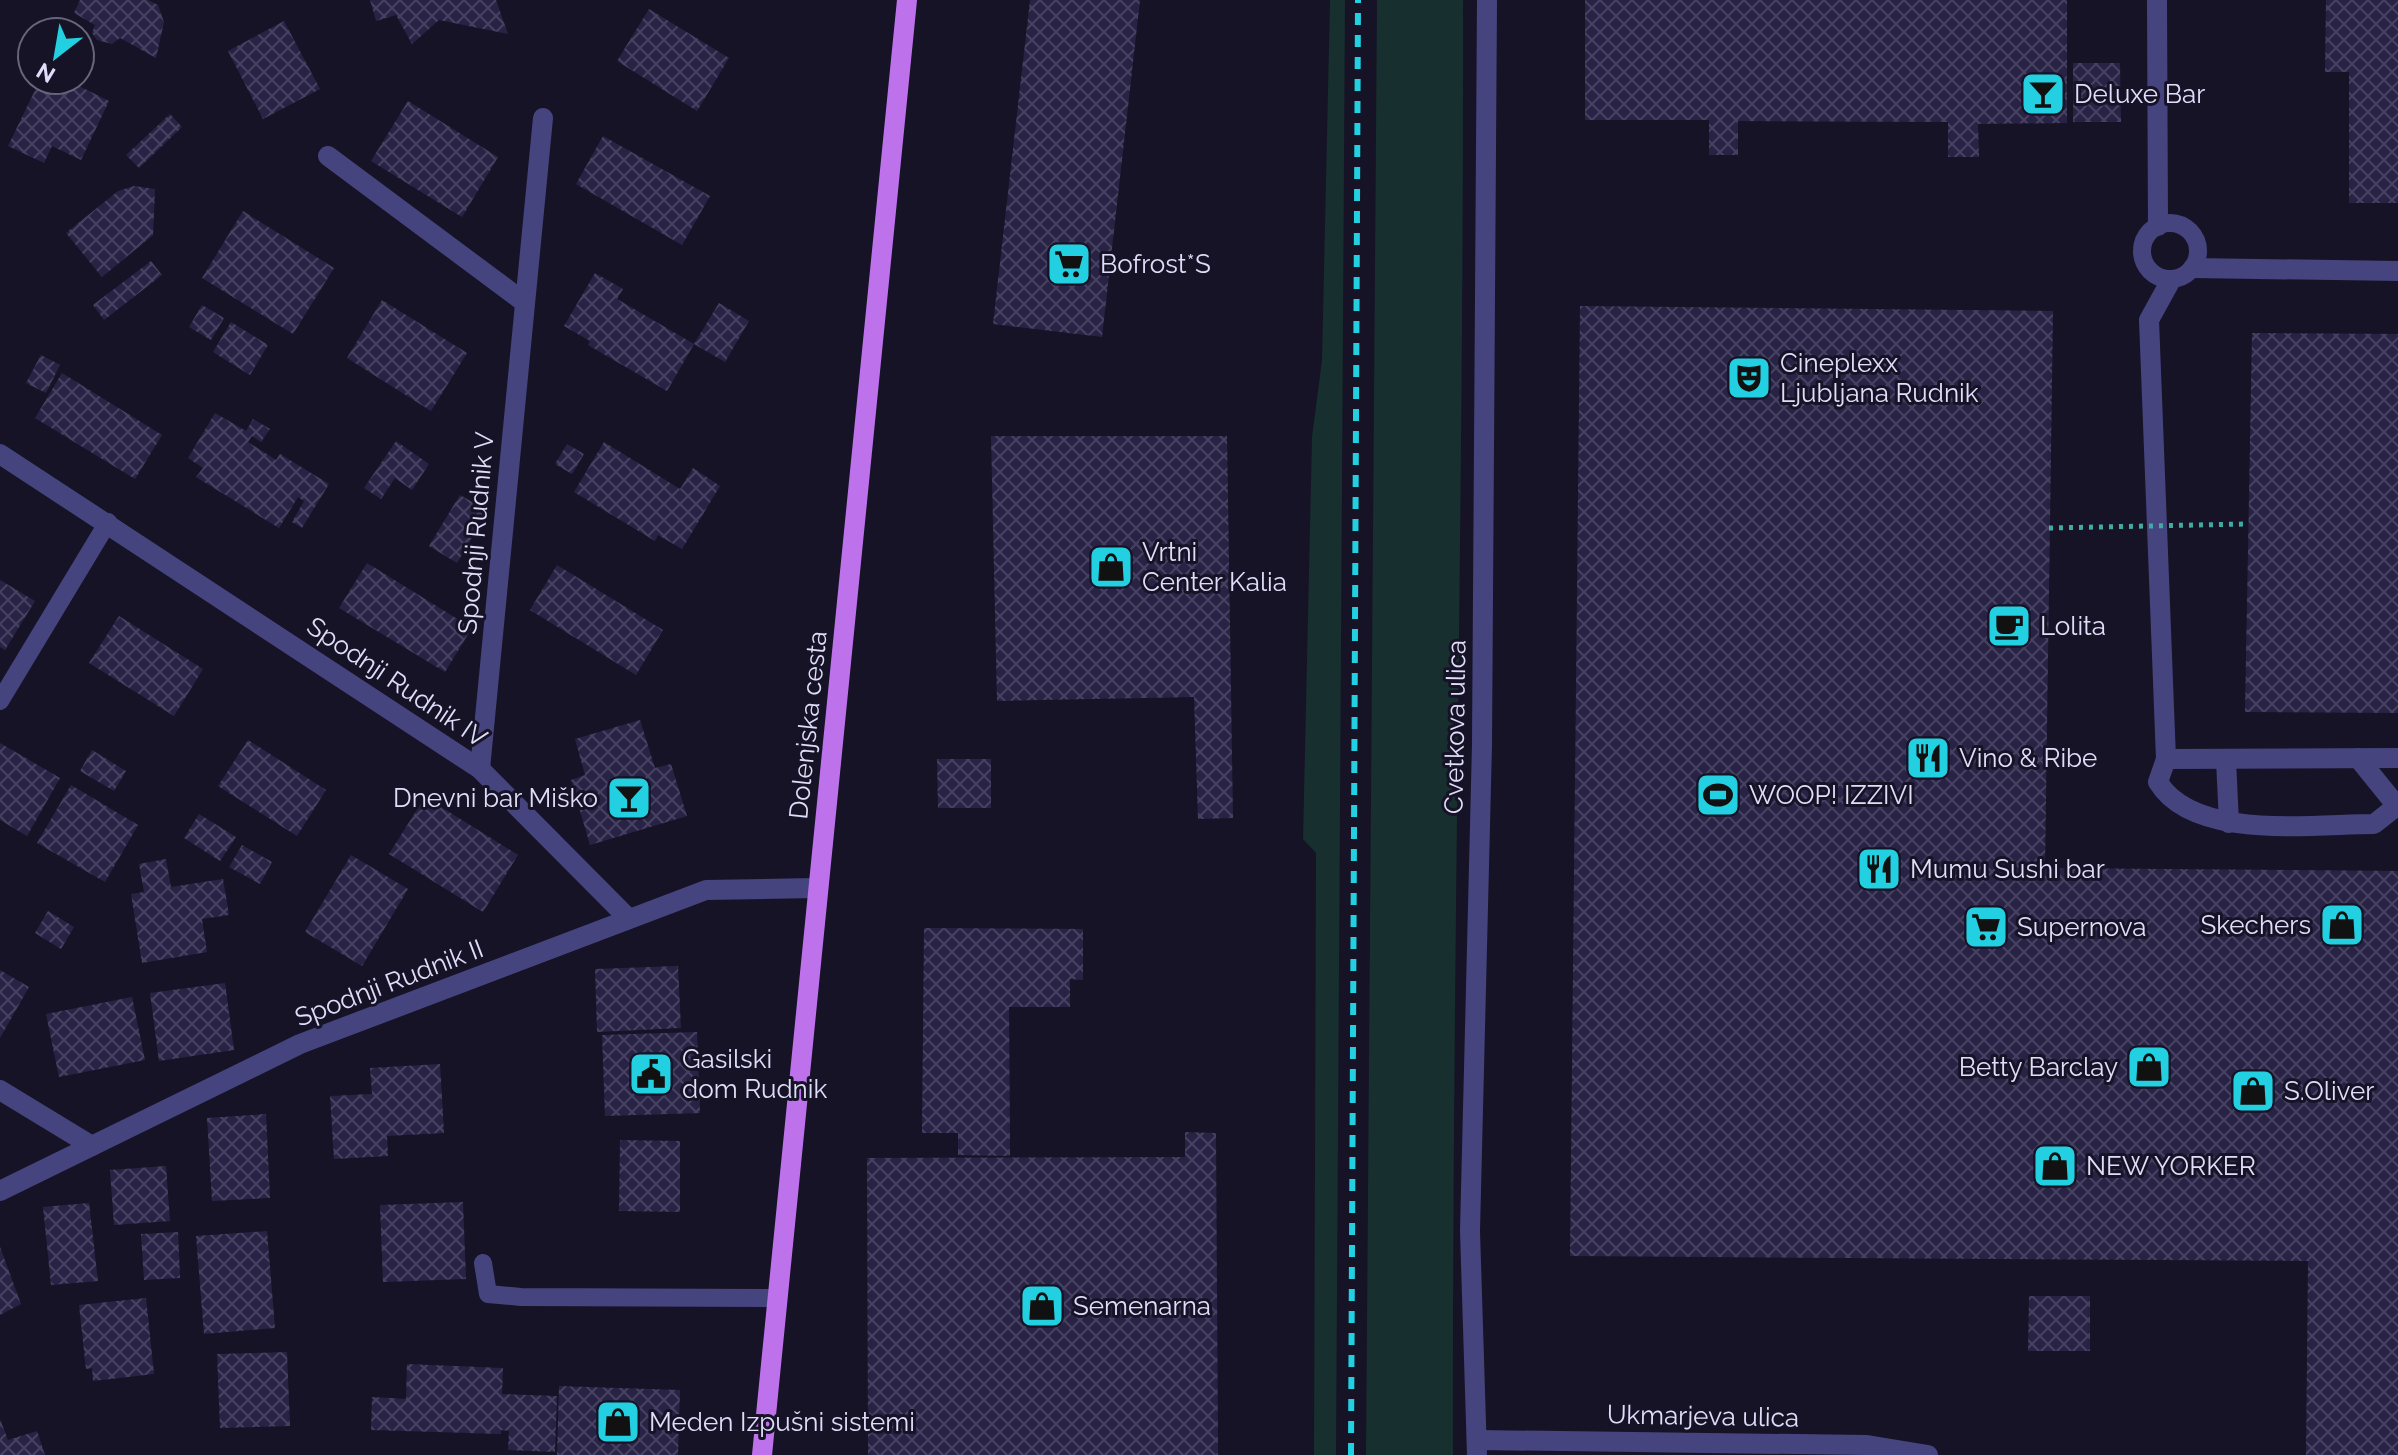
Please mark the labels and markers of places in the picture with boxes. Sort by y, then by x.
bar icon: Deluxe Bar [2019,70,2067,118]
place label: Deluxe Bar [2074,79,2205,109]
supermarket icon: Bofrost*S [1045,240,1093,288]
place label: Bofrost*S [1100,249,1211,279]
place label: Cineplexx Ljubljana Rudnik [1780,348,1979,408]
theatre icon: Cineplexx Ljubljana Rudnik [1725,354,1773,402]
place label: Vrtni Center Kalia [1142,537,1287,597]
shop icon: Vrtni Center Kalia [1087,543,1135,591]
cafe icon: Lolita [1985,602,2033,650]
place label: Lolita [2040,611,2106,641]
restaurant icon: Vino & Ribe [1904,734,1952,782]
place label: Vino & Ribe [1959,743,2097,773]
sports icon: WOOP! IZZIVI [1694,771,1742,819]
bar icon: Dnevni bar Miško [605,774,653,822]
place label: WOOP! IZZIVI [1749,780,1914,810]
place label: Dnevni bar Miško [393,783,598,813]
restaurant icon: Mumu Sushi bar [1855,845,1903,893]
place label: Mumu Sushi bar [1910,854,2105,884]
shop icon: Skechers [2318,901,2366,949]
supermarket icon: Supernova [1962,903,2010,951]
place label: Skechers [2200,910,2311,940]
place label: Supernova [2017,912,2147,942]
shop icon: Betty Barclay [2125,1043,2173,1091]
place label: Gasilski dom Rudnik [682,1044,827,1104]
public building icon: Gasilski dom Rudnik [627,1050,675,1098]
place label: Betty Barclay [1959,1052,2118,1082]
shop icon: S.Oliver [2229,1067,2277,1115]
place label: S.Oliver [2284,1076,2374,1106]
shop icon: NEW YORKER [2031,1142,2079,1190]
place label: NEW YORKER [2086,1151,2256,1181]
shop icon: Semenarna [1018,1282,1066,1330]
place label: Semenarna [1073,1291,1211,1321]
shop icon: Meden Izpušni sistemi [594,1398,642,1446]
place label: Meden Izpušni sistemi [649,1407,915,1437]

